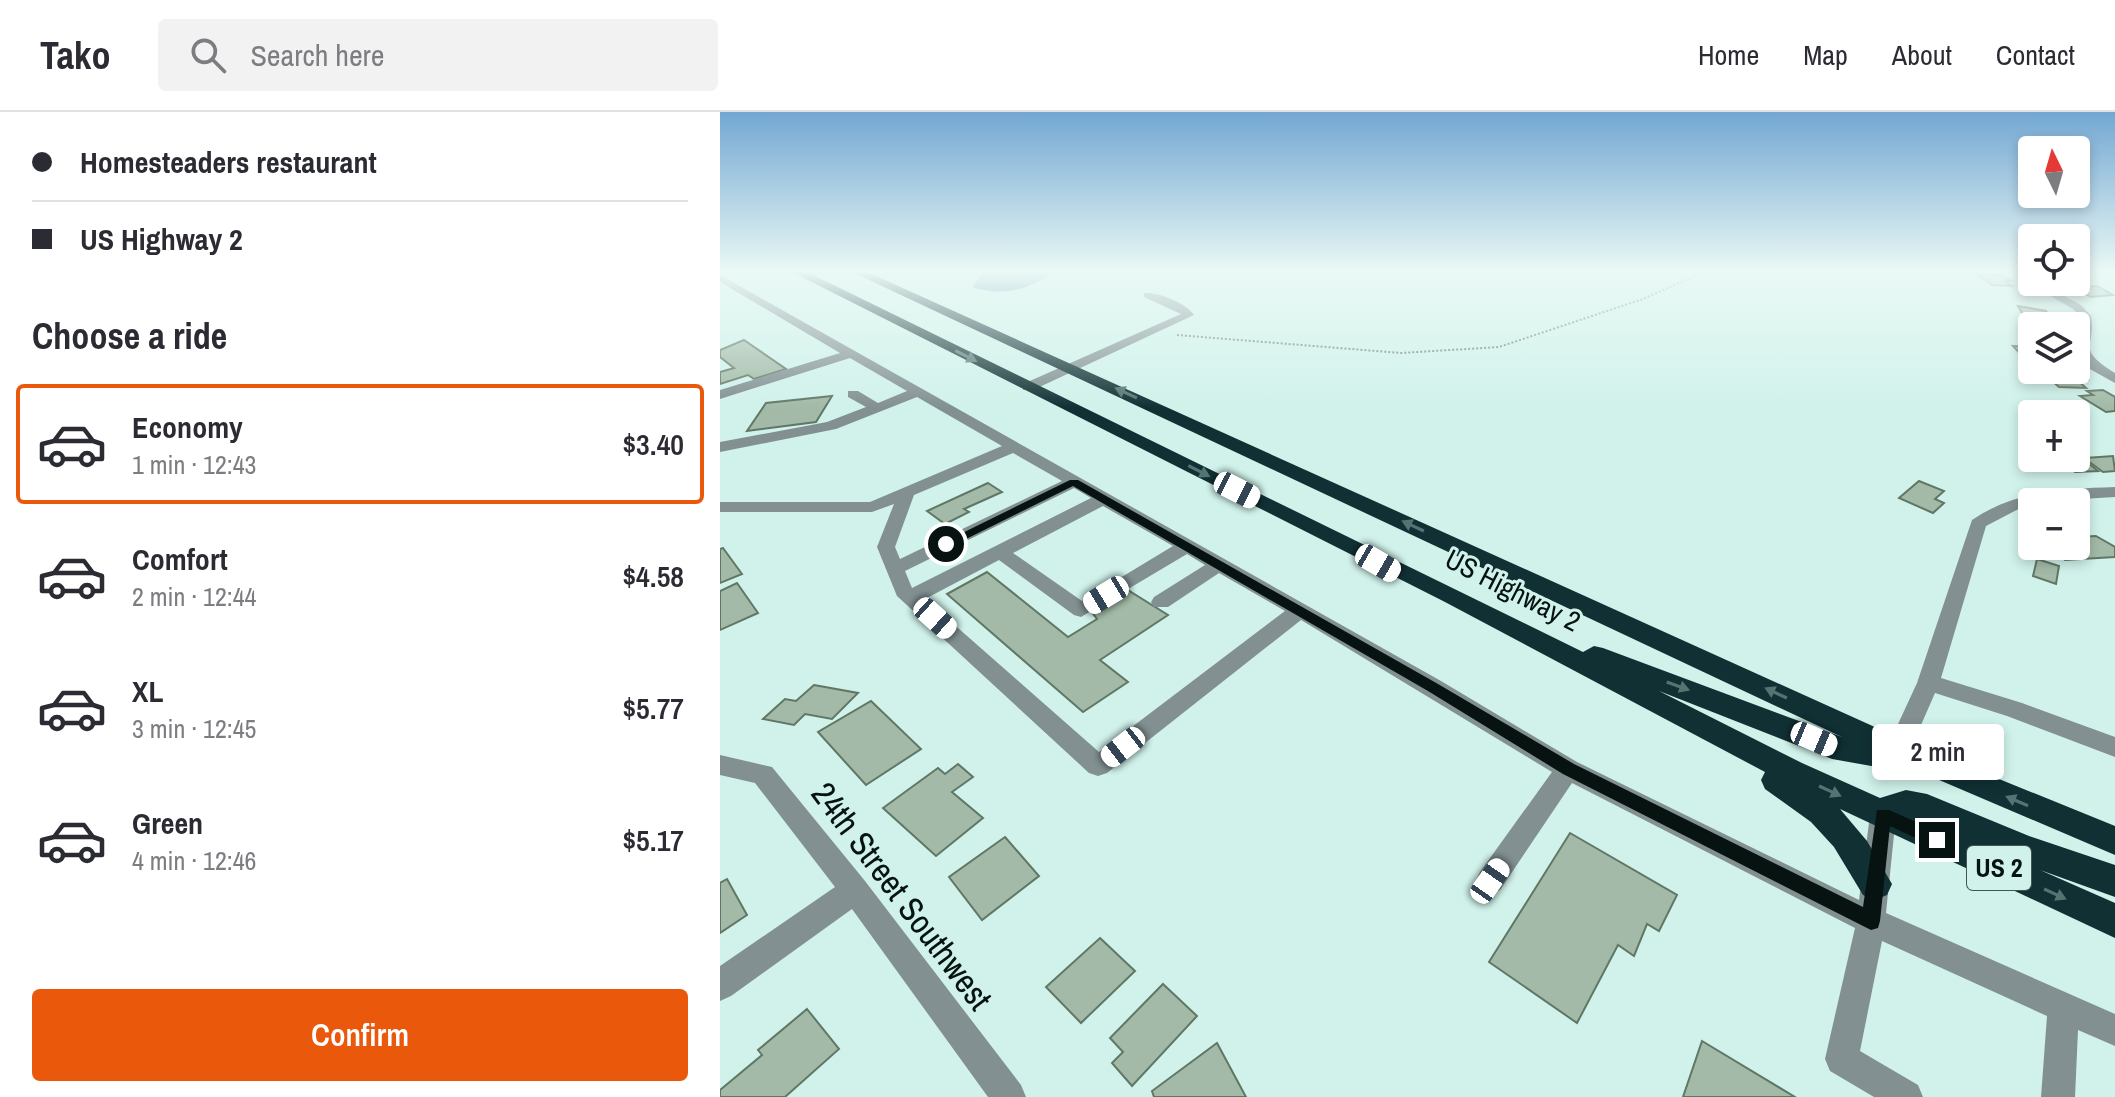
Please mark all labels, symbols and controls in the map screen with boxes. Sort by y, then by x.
search box [158,19,718,91]
text: Tako [40,30,110,81]
icon: search [186,33,230,77]
text: Search here [250,35,384,75]
text: Home [1698,36,1759,74]
text: Map [1803,36,1848,74]
text: About [1892,36,1952,74]
text: Contact [1996,36,2075,74]
north arrow [2018,136,2090,208]
map controls [2018,136,2090,560]
text: Homesteaders restaurant [80,142,377,182]
text: US Highway 2 [80,219,243,259]
button: locate [2018,224,2090,296]
text: Choose a ride [32,312,227,360]
button: layers [2018,312,2090,384]
one-way arrow [954,349,977,362]
one-way arrow [1115,386,1138,400]
button: + [2018,400,2090,472]
text: Economy [132,407,243,447]
icon: car [36,408,108,480]
text: $3.40 [622,424,684,464]
text: 1 min · 12:43 [132,447,256,482]
one-way arrow [1187,464,1210,477]
car [1210,468,1264,512]
button: − [2018,488,2090,560]
one-way arrow [1401,519,1425,533]
route start [928,526,964,562]
text: Comfort [132,539,228,579]
icon: car [36,540,108,612]
street label: US Highway 2 [1439,540,1587,640]
car [1351,541,1405,585]
text: $4.58 [622,556,684,596]
car [1079,572,1133,618]
text: 2 min · 12:44 [132,579,256,614]
car [909,593,961,643]
text: XL [132,671,163,711]
icon: car [36,672,108,744]
one-way arrow [1666,680,1690,693]
one-way arrow [1765,686,1788,700]
text: $5.77 [622,688,684,728]
text: 3 min · 12:45 [132,711,256,746]
car [1787,719,1841,759]
car [1097,723,1149,771]
callout: 2 min [1871,724,2003,780]
text: 2 min [1911,734,1965,769]
street label: 24th Street Southwest [801,773,1003,1020]
one-way arrow [1819,784,1842,798]
one-way arrow [2005,794,2029,807]
text: Green [132,803,203,843]
icon: car [36,804,108,876]
text: $5.17 [622,820,684,860]
route end [1919,822,1955,858]
text: 4 min · 12:46 [132,843,256,878]
road number: US 2 [1967,846,2031,890]
car [1466,854,1514,908]
one-way arrow [2044,887,2067,901]
button: Confirm [32,989,688,1081]

